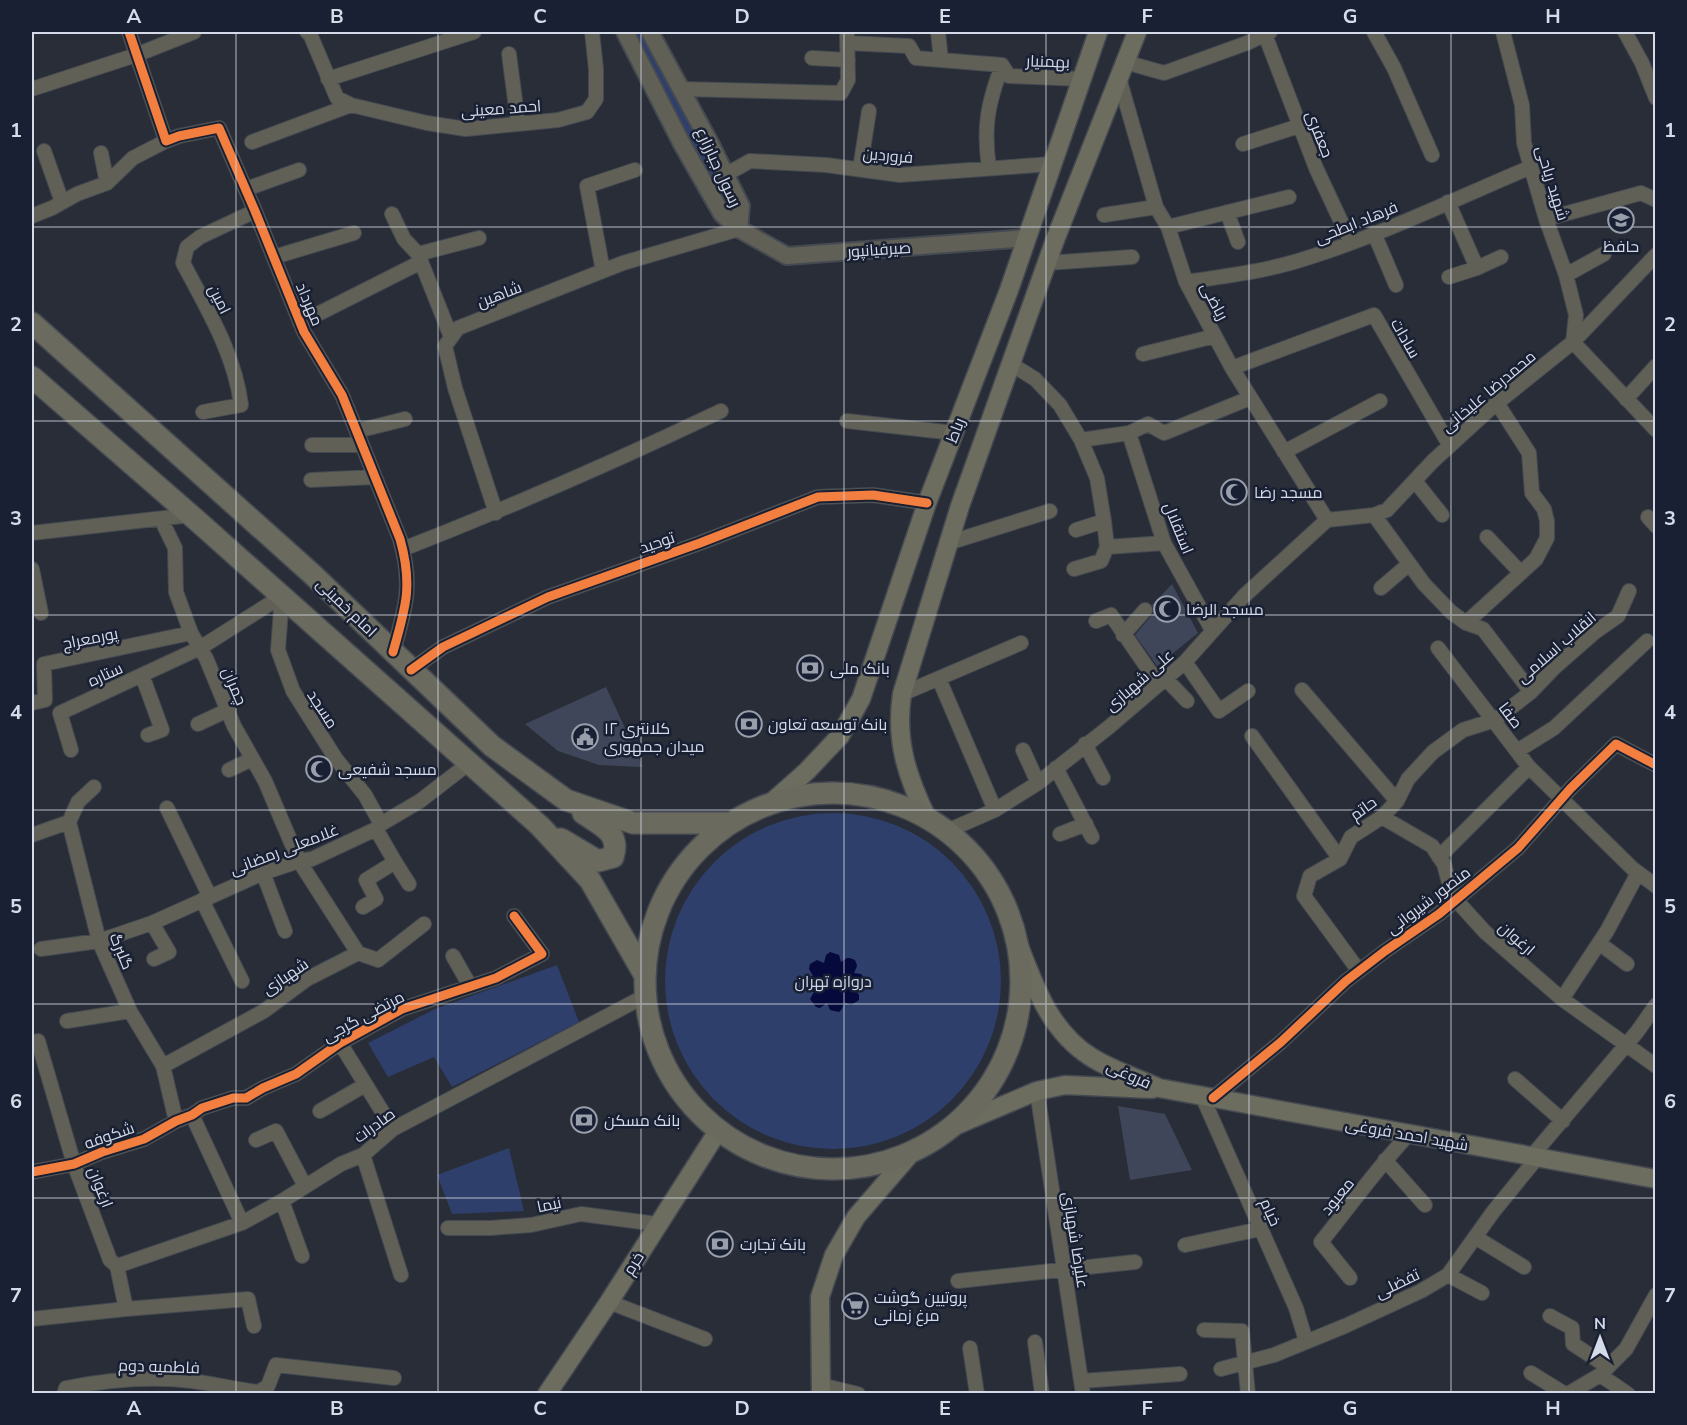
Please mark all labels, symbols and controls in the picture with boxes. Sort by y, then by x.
text: A [127,3,142,30]
text: B [330,3,344,30]
text: C [533,3,547,30]
text: D [734,3,750,30]
text: E [939,3,951,30]
text: F [1141,3,1153,30]
text: G [1343,3,1357,30]
text: H [1545,3,1561,30]
street label: بهمنیار [1025,50,1070,74]
street label: احمد معینی [460,95,542,123]
street label: جعفری [1300,108,1338,161]
text: 1 [10,117,22,144]
text: 1 [1664,117,1676,144]
street label: رسول جبارزارع [690,124,746,211]
street label: فروردین [862,143,914,169]
street label: شهید ریاحی [1530,143,1574,224]
street label: فرهاد ابطحی [1311,196,1401,250]
school or university icon: حافظ [1606,205,1636,235]
place label: حافظ [1603,236,1639,258]
street label: صیرفیانپور [845,237,912,263]
street label: شاهین [474,276,525,314]
street label: ریاضی [1195,278,1233,324]
street label: مهرداد [290,279,328,330]
street label: امین [202,281,236,318]
text: 2 [10,311,22,338]
text: 2 [1664,311,1676,338]
street label: سادات [1385,315,1425,362]
street label: محمدرضا علیخانی [1437,346,1541,438]
street label: رباط [941,415,971,446]
mosque icon: مسجد رضا [1219,477,1249,507]
place label: مسجد رضا [1254,482,1322,504]
street label: استقلال [1158,499,1198,557]
text: 3 [10,505,22,532]
text: 3 [1664,505,1676,532]
street label: توحید [637,527,678,559]
street label: امام خمینی [311,573,382,642]
mosque icon: مسجد الرضا [1152,594,1182,624]
place label: مسجد الرضا [1186,599,1264,621]
street label: انقلاب اسلامی [1512,607,1601,689]
street label: پورمعراج [60,623,121,655]
street label: علی شهبازی [1101,645,1179,717]
bank icon: بانک ملی [795,653,825,683]
street label: ستاره [84,657,126,693]
place label: بانک ملی [830,658,890,680]
street label: چمران [216,664,252,709]
street label: مسجد [301,686,343,733]
street label: صفا [1493,698,1527,733]
text: 4 [10,699,22,726]
text: 4 [1664,699,1676,726]
bank icon: بانک توسعه تعاون [734,709,764,739]
place label: بانک توسعه تعاون [768,714,887,736]
place label: کلانتری ۱۲ میدان جمهوری [604,718,705,758]
public building icon: کلانتری ۱۲ میدان جمهوری [570,722,600,752]
mosque icon: مسجد شفیعی [304,754,334,784]
place label: مسجد شفیعی [338,759,437,781]
street label: حاتم [1346,792,1382,826]
street label: غلامعلی رمضانی [227,819,342,881]
street label: منصور شیروانی [1382,862,1475,940]
text: 5 [10,893,22,920]
text: 5 [1664,893,1676,920]
street label: ارغوان [1493,917,1539,961]
street label: گلبرگ [104,930,138,973]
street label: شهبازی [258,953,313,1000]
park label: دروازه تهران [794,971,872,993]
street label: مرتضی گرجی [319,986,408,1048]
street label: فروغی [1103,1055,1154,1094]
text: 6 [10,1088,22,1115]
text: 6 [1664,1088,1676,1115]
street label: صادرات [349,1103,400,1148]
bank icon: بانک مسکن [569,1105,599,1135]
place label: بانک مسکن [604,1110,680,1132]
street label: شهید احمد فروغی [1344,1113,1470,1157]
street label: شکوفه [81,1117,137,1155]
street label: ارغوان [82,1164,118,1211]
street label: معبود [1316,1173,1360,1220]
street label: علیرضا شهبازی [1057,1190,1094,1290]
street label: نیما [535,1192,563,1218]
street label: خیام [1254,1195,1286,1230]
bank icon: بانک تجارت [705,1229,735,1259]
place label: بانک تجارت [740,1234,806,1256]
street label: خرم [618,1248,649,1279]
street label: تفضلی [1371,1263,1424,1304]
text: 7 [10,1282,22,1309]
text: 7 [1664,1282,1676,1309]
place label: پروتیین گوشت مرغ زمانی [874,1287,968,1327]
supermarket icon: پروتیین گوشت مرغ زمانی [840,1291,870,1321]
north arrow [1570,1308,1630,1368]
text: N [1594,1313,1606,1335]
street label: فاطمیه دوم [118,1355,200,1379]
text: A [127,1395,142,1422]
text: B [330,1395,344,1422]
text: C [533,1395,547,1422]
text: D [734,1395,750,1422]
text: E [939,1395,951,1422]
text: F [1141,1395,1153,1422]
text: G [1343,1395,1357,1422]
text: H [1545,1395,1561,1422]

